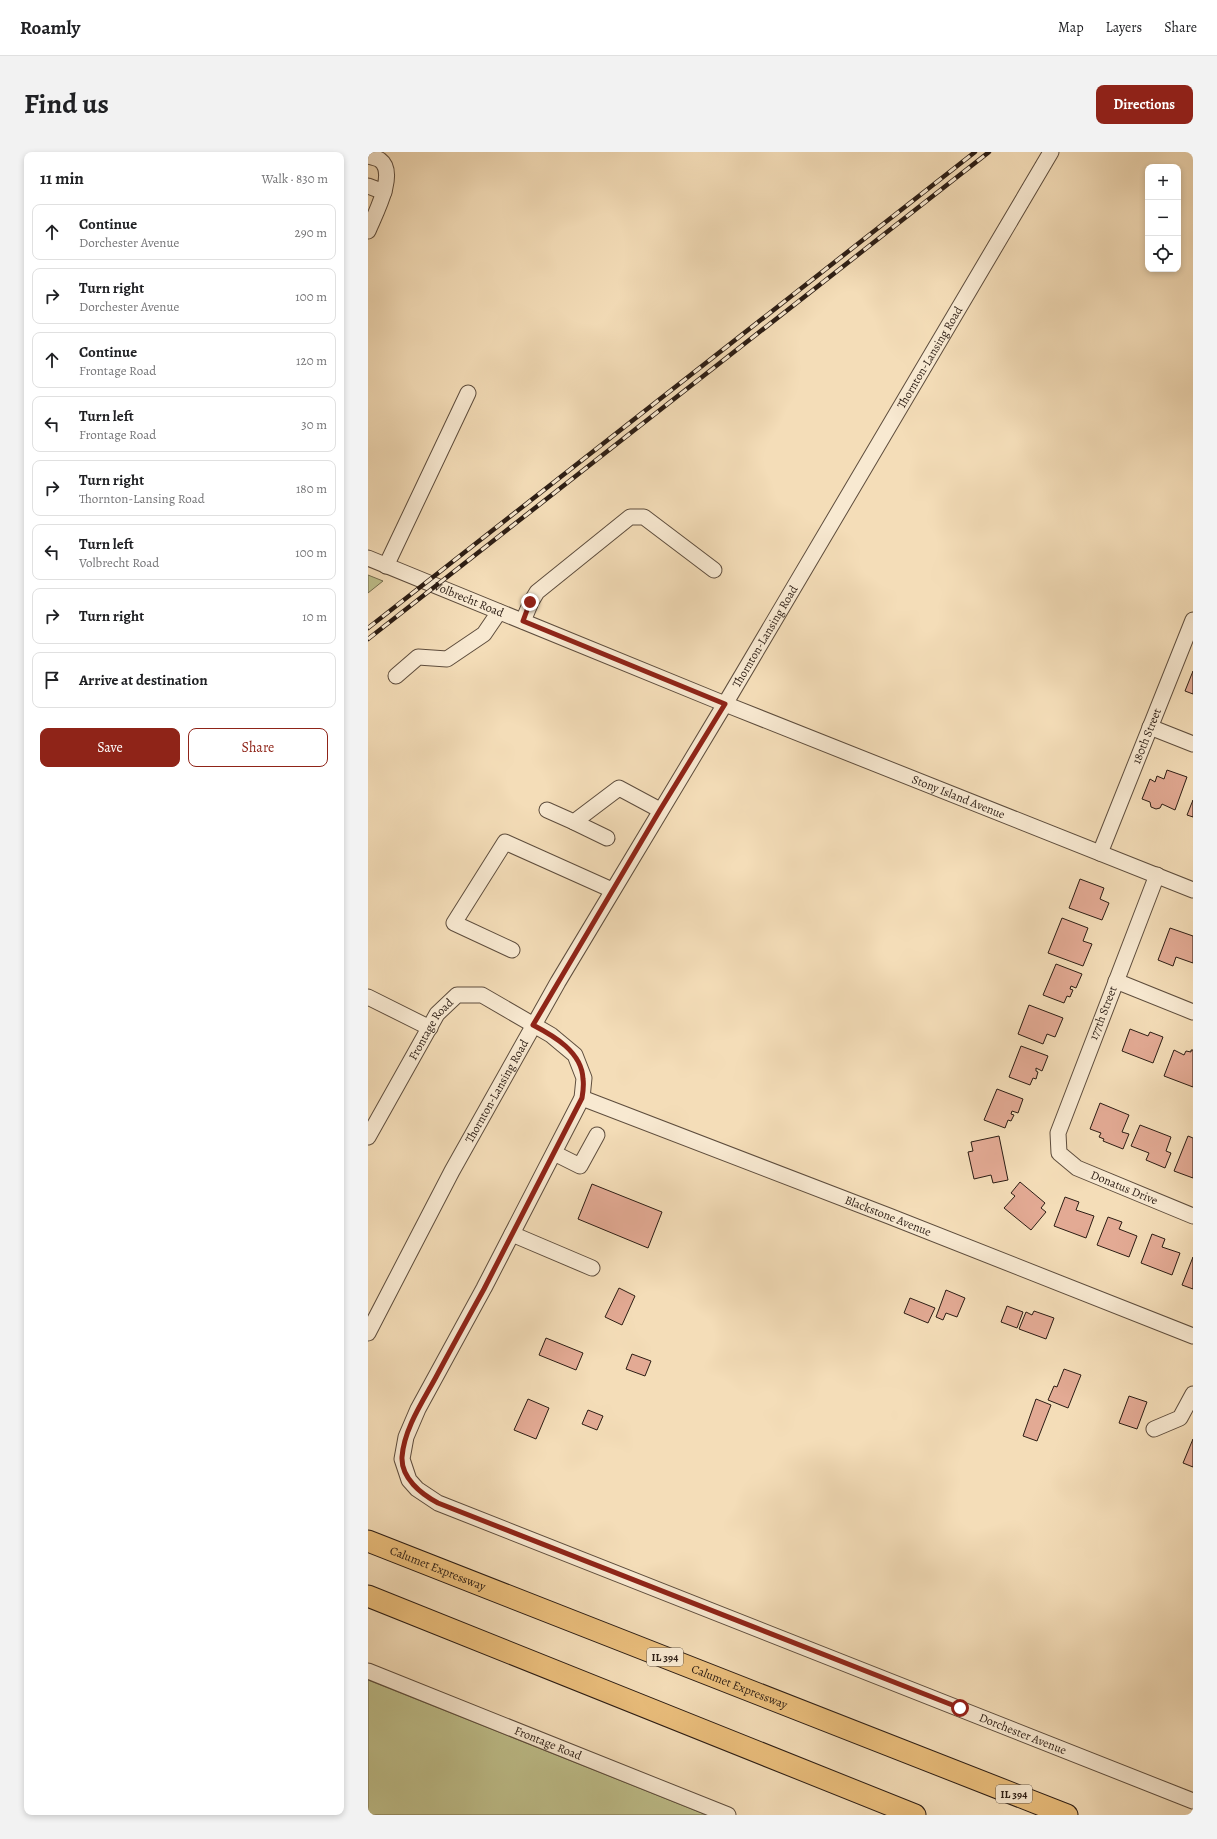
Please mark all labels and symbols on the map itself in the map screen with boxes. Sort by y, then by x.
street label: Thornton-Lansing Road [893,303,966,412]
street label: Volbrecht Road [431,577,507,621]
street label: Thornton-Lansing Road [728,582,802,691]
route end [521,593,539,611]
street label: 180th Street [1128,706,1165,766]
street label: Stony Island Avenue [910,771,1008,823]
street label: 177th Street [1085,984,1121,1042]
street label: Frontage Road [405,994,457,1063]
street label: Thornton-Lansing Road [461,1036,532,1146]
street label: Donatus Drive [1088,1167,1160,1209]
street label: Blackstone Avenue [842,1192,934,1240]
street label: Calumet Expressway [387,1542,489,1595]
road number: IL 394 [647,1648,683,1666]
street label: Calumet Expressway [689,1661,790,1713]
route start [951,1699,969,1717]
street label: Dorchester Avenue [977,1709,1069,1758]
street label: Frontage Road [512,1722,585,1764]
road number: IL 394 [996,1785,1032,1803]

